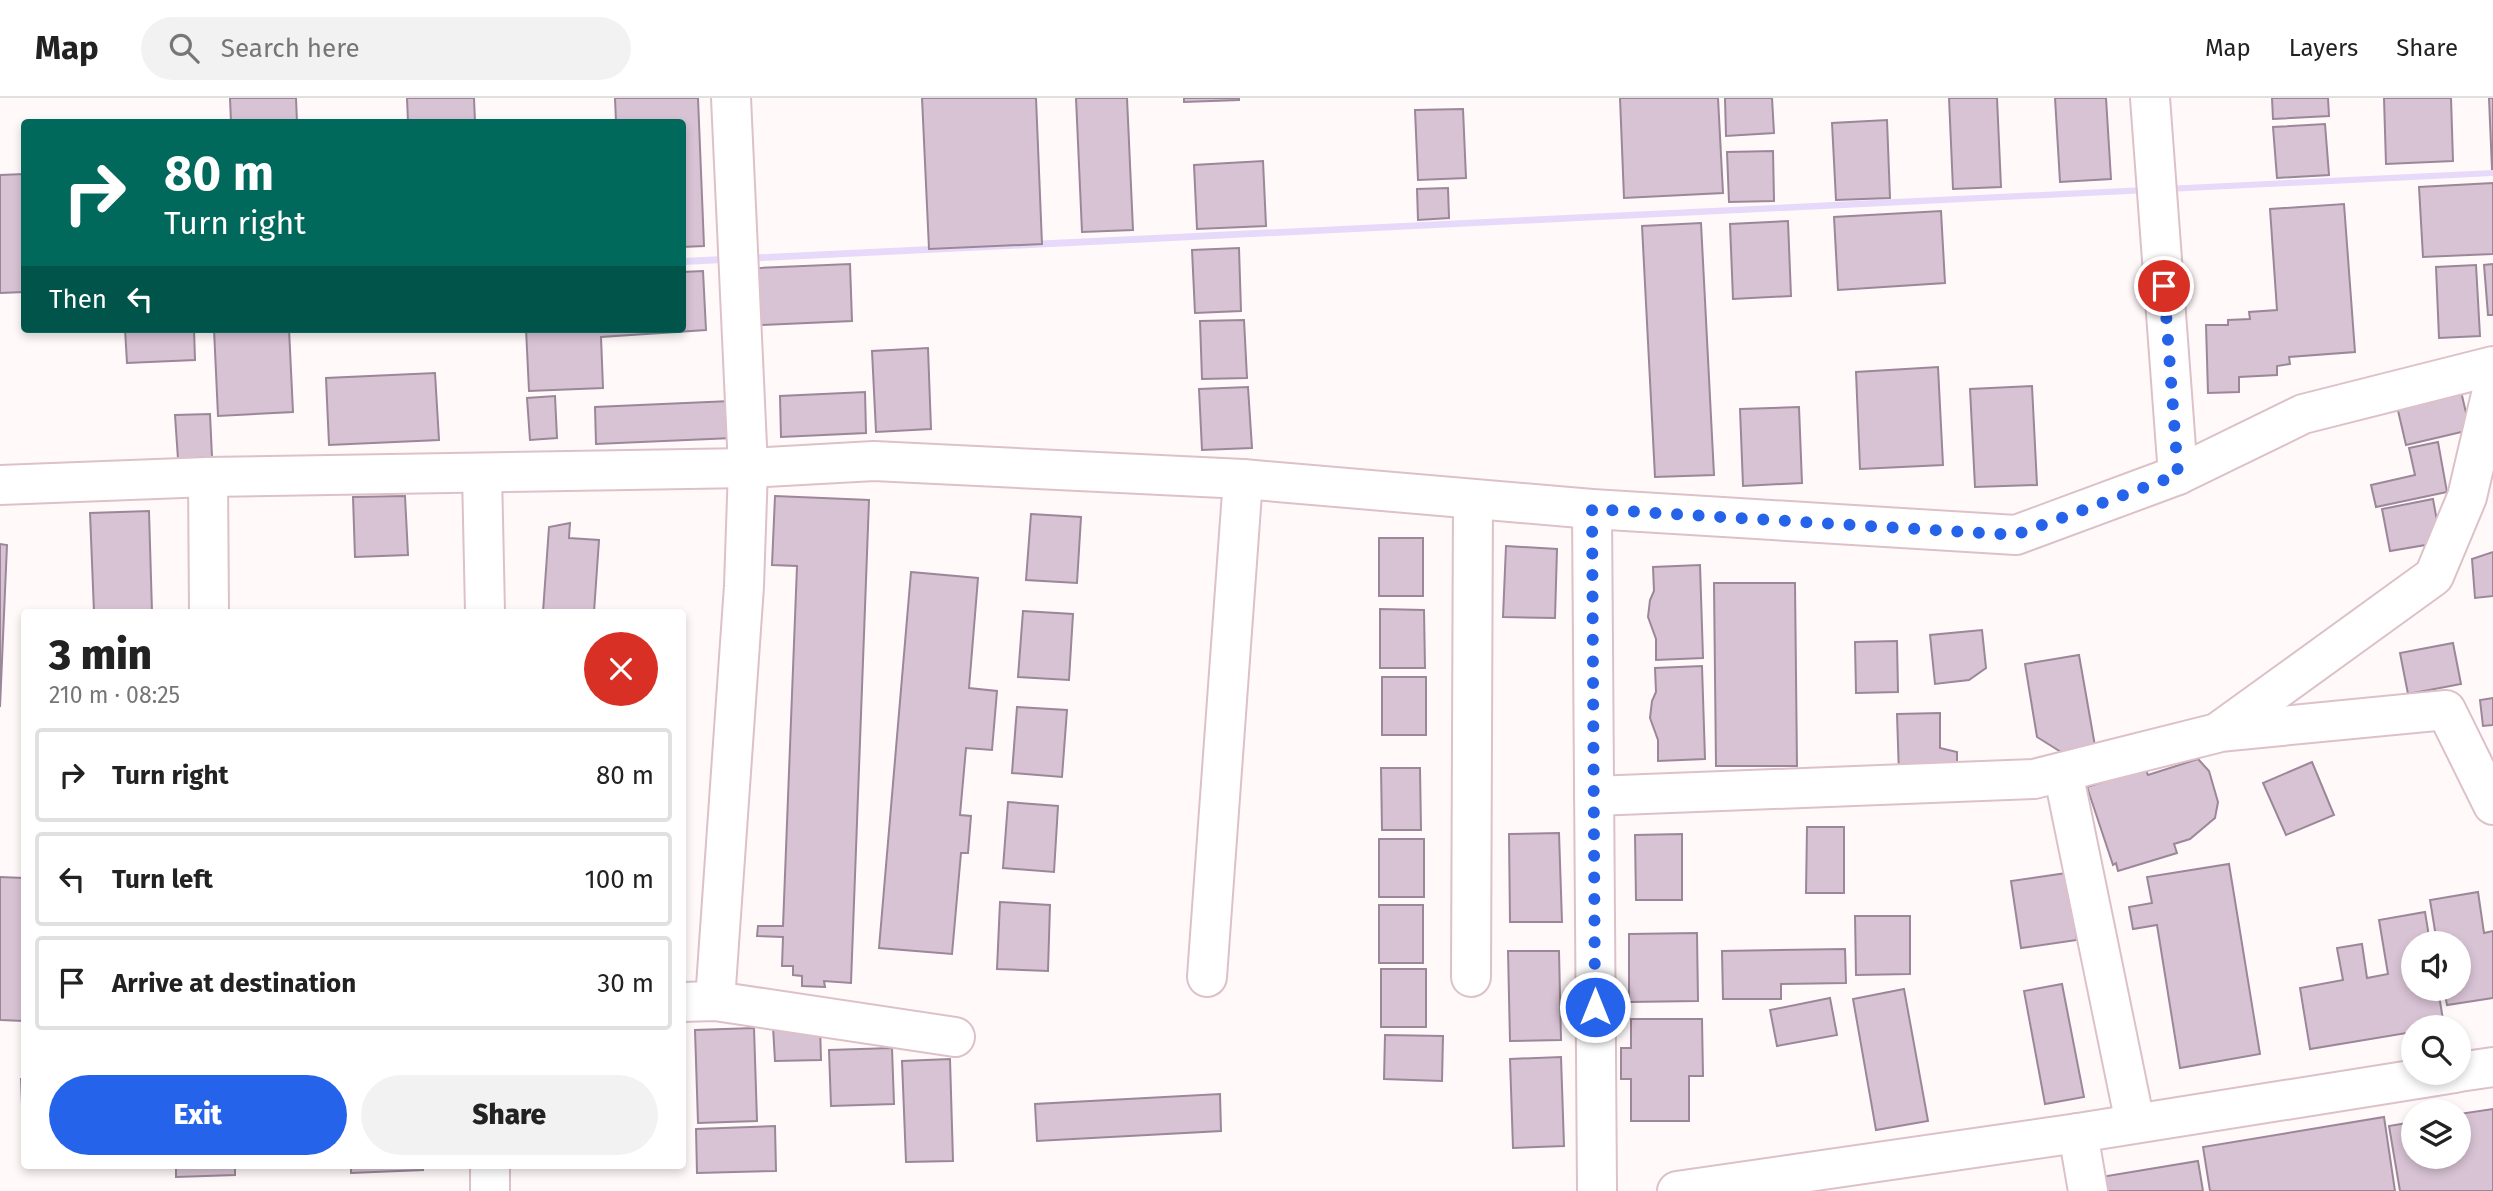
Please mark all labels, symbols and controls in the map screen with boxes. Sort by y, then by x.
search box [141,17,631,80]
text: Map [35,28,99,68]
icon: search [165,29,203,67]
text: Search here [221,33,360,64]
text: Map [2205,34,2251,62]
text: Layers [2289,34,2358,62]
text: Share [2396,34,2458,62]
text: 80 m [164,144,274,203]
icon: right [49,147,140,238]
text: Turn right [164,204,306,242]
pin [2134,256,2194,316]
icon: arrive [2145,267,2183,305]
icon: left [121,280,159,318]
text: Then [49,284,107,315]
text: 3 min [49,630,152,680]
button: close [584,632,658,706]
text: 210 m · 08:25 [49,681,180,709]
icon: right [53,756,91,794]
text: Turn right [112,760,229,791]
text: 80 m [596,760,654,791]
icon: left [53,860,91,898]
text: Turn left [112,864,213,895]
text: 100 m [585,864,654,895]
map controls [2401,931,2471,1169]
button: sound [2401,931,2471,1001]
icon: arrive [53,964,91,1002]
text: Arrive at destination [112,968,356,999]
text: 30 m [597,968,654,999]
position arrow [1558,970,1632,1044]
button: search [2401,1015,2471,1085]
button: Exit [49,1075,347,1155]
button: Share [361,1075,658,1155]
button: layers [2401,1099,2471,1169]

